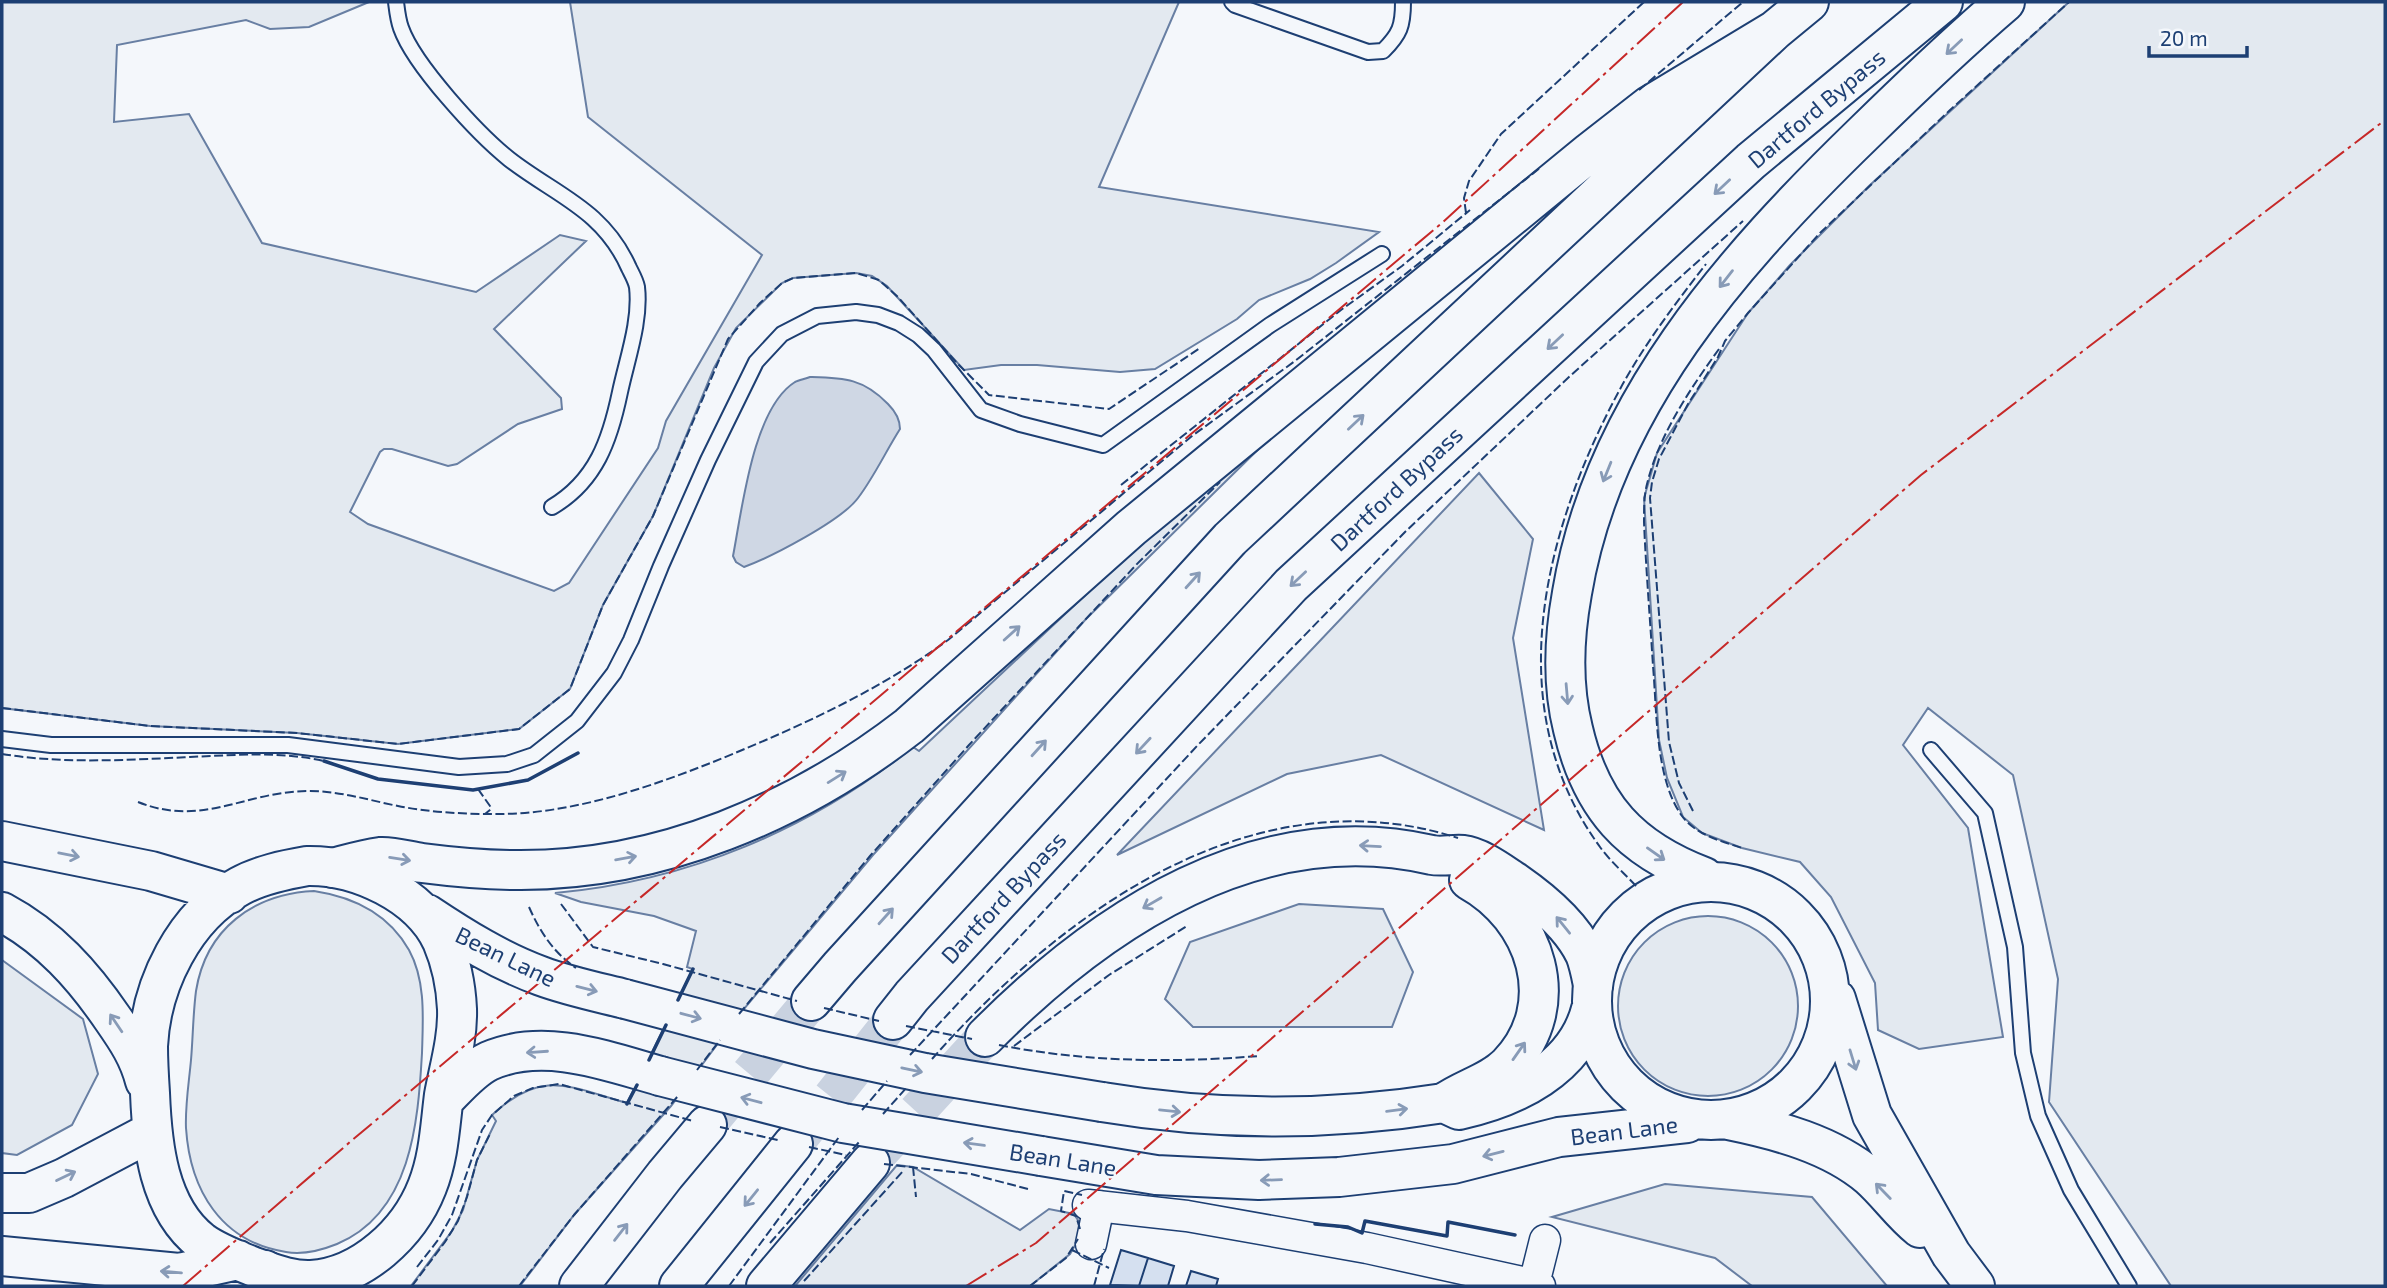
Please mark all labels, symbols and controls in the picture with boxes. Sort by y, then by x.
scale bar [2149,14,2247,58]
text: 20 m [2160,25,2208,50]
one-way arrow [1946,39,1963,56]
street label: Dartford Bypass [1742,42,1890,174]
one-way arrow [1714,179,1731,196]
one-way arrow [1719,270,1734,288]
one-way arrow [1547,333,1564,350]
one-way arrow [1347,413,1364,430]
street label: Dartford Bypass [1324,420,1468,556]
one-way arrow [1600,461,1613,482]
one-way arrow [1289,571,1307,587]
one-way arrow [1184,572,1201,589]
one-way arrow [1003,625,1021,641]
one-way arrow [1561,682,1574,705]
one-way arrow [1135,737,1151,755]
one-way arrow [1031,740,1048,757]
one-way arrow [827,770,846,785]
street label: Dartford Bypass [935,825,1071,969]
one-way arrow [1359,839,1381,852]
one-way arrow [1646,847,1665,861]
one-way arrow [57,848,80,862]
one-way arrow [614,851,637,864]
one-way arrow [388,853,411,866]
one-way arrow [1143,896,1163,910]
one-way arrow [878,907,894,925]
one-way arrow [1556,917,1571,935]
street label: Bean Lane [451,920,561,992]
one-way arrow [575,983,598,996]
one-way arrow [679,1011,701,1024]
one-way arrow [108,1014,123,1033]
one-way arrow [1512,1042,1526,1061]
one-way arrow [526,1046,549,1059]
one-way arrow [1848,1048,1860,1070]
one-way arrow [900,1065,922,1078]
one-way arrow [740,1093,762,1106]
one-way arrow [1385,1103,1408,1116]
one-way arrow [1158,1105,1181,1118]
street label: Bean Lane [1569,1110,1679,1150]
street label: Bean Lane [1008,1137,1118,1181]
one-way arrow [963,1138,986,1151]
one-way arrow [1482,1148,1504,1161]
one-way arrow [55,1169,76,1182]
one-way arrow [1259,1173,1282,1186]
one-way arrow [1875,1183,1892,1200]
one-way arrow [743,1188,758,1206]
one-way arrow [613,1223,628,1242]
one-way arrow [160,1265,183,1278]

